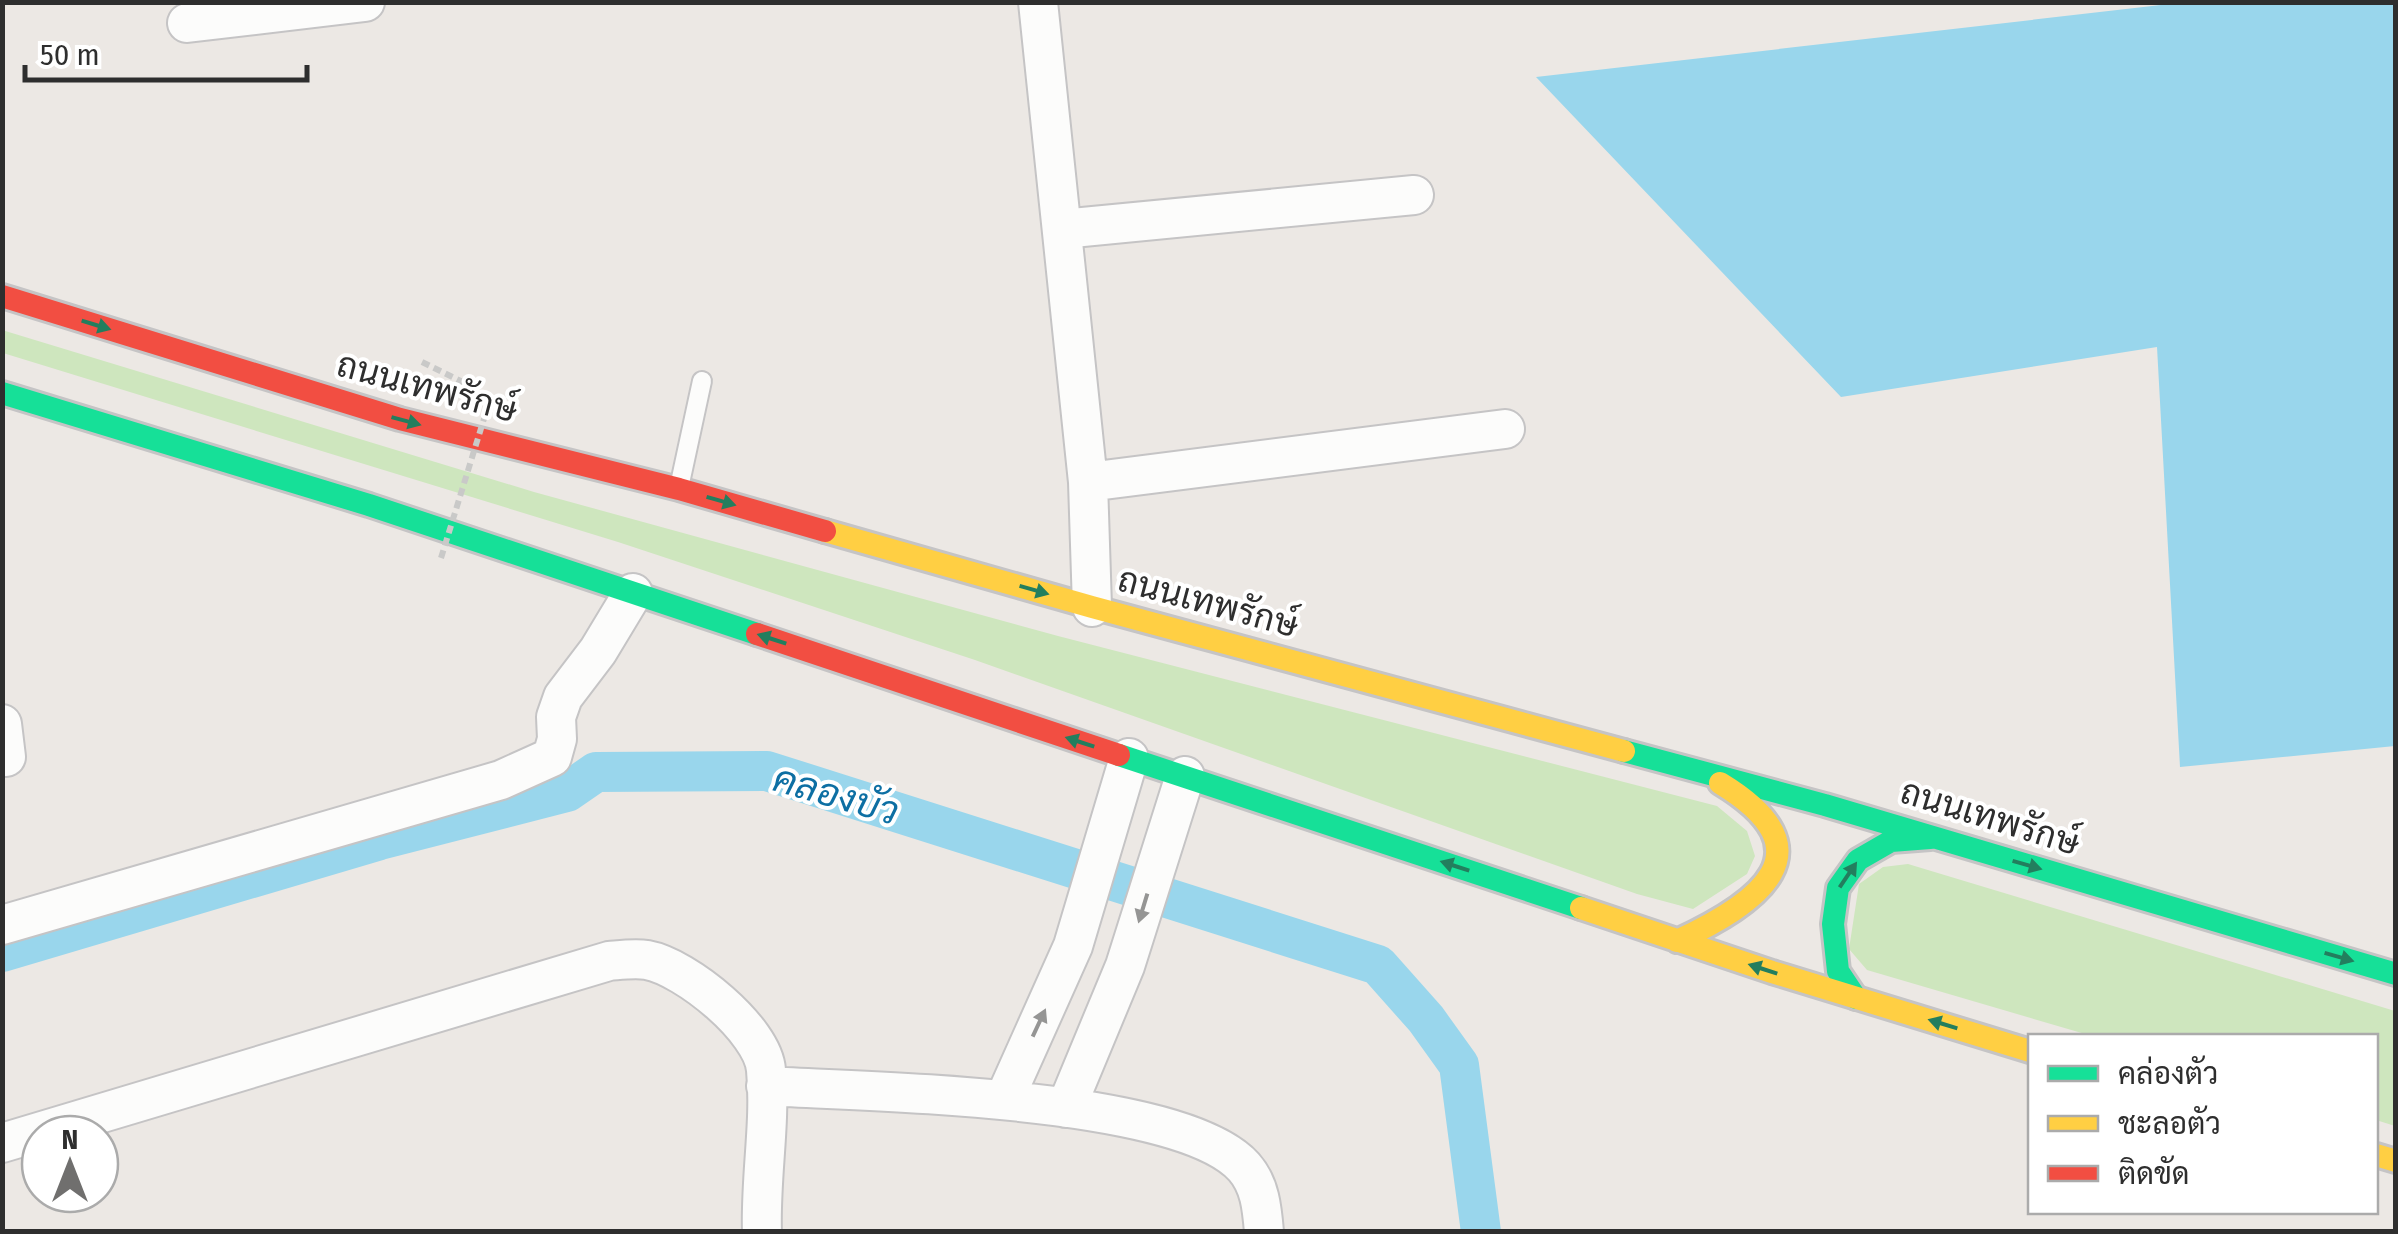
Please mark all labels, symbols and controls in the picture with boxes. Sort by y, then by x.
scale bar [25,20,308,82]
text: 50 m [40,37,100,73]
one-way arrow [81,318,111,333]
street label: ถนนเทพรักษ์ [332,341,523,432]
one-way arrow [391,413,422,429]
one-way arrow [706,494,737,509]
street label: ถนนเทพรักษ์ [1113,556,1304,647]
one-way arrow [1019,583,1050,598]
one-way arrow [757,630,787,645]
one-way arrow [1065,733,1095,748]
water label: คลองบัว [768,755,904,835]
street label: ถนนเทพรักษ์ [1896,768,2086,864]
one-way arrow [1440,858,1470,873]
one-way arrow [2012,858,2043,873]
one-way arrow [1838,861,1856,888]
one-way arrow [1135,894,1150,924]
one-way arrow [2324,950,2354,965]
one-way arrow [1748,961,1778,976]
one-way arrow [1031,1009,1048,1038]
one-way arrow [1928,1016,1958,1031]
legend [2028,1034,2378,1214]
text: คล่องตัว [2118,1055,2218,1092]
text: ชะลอตัว [2118,1105,2221,1142]
north arrow [20,1114,120,1214]
text: N [62,1123,78,1156]
text: ติดขัด [2118,1155,2190,1192]

